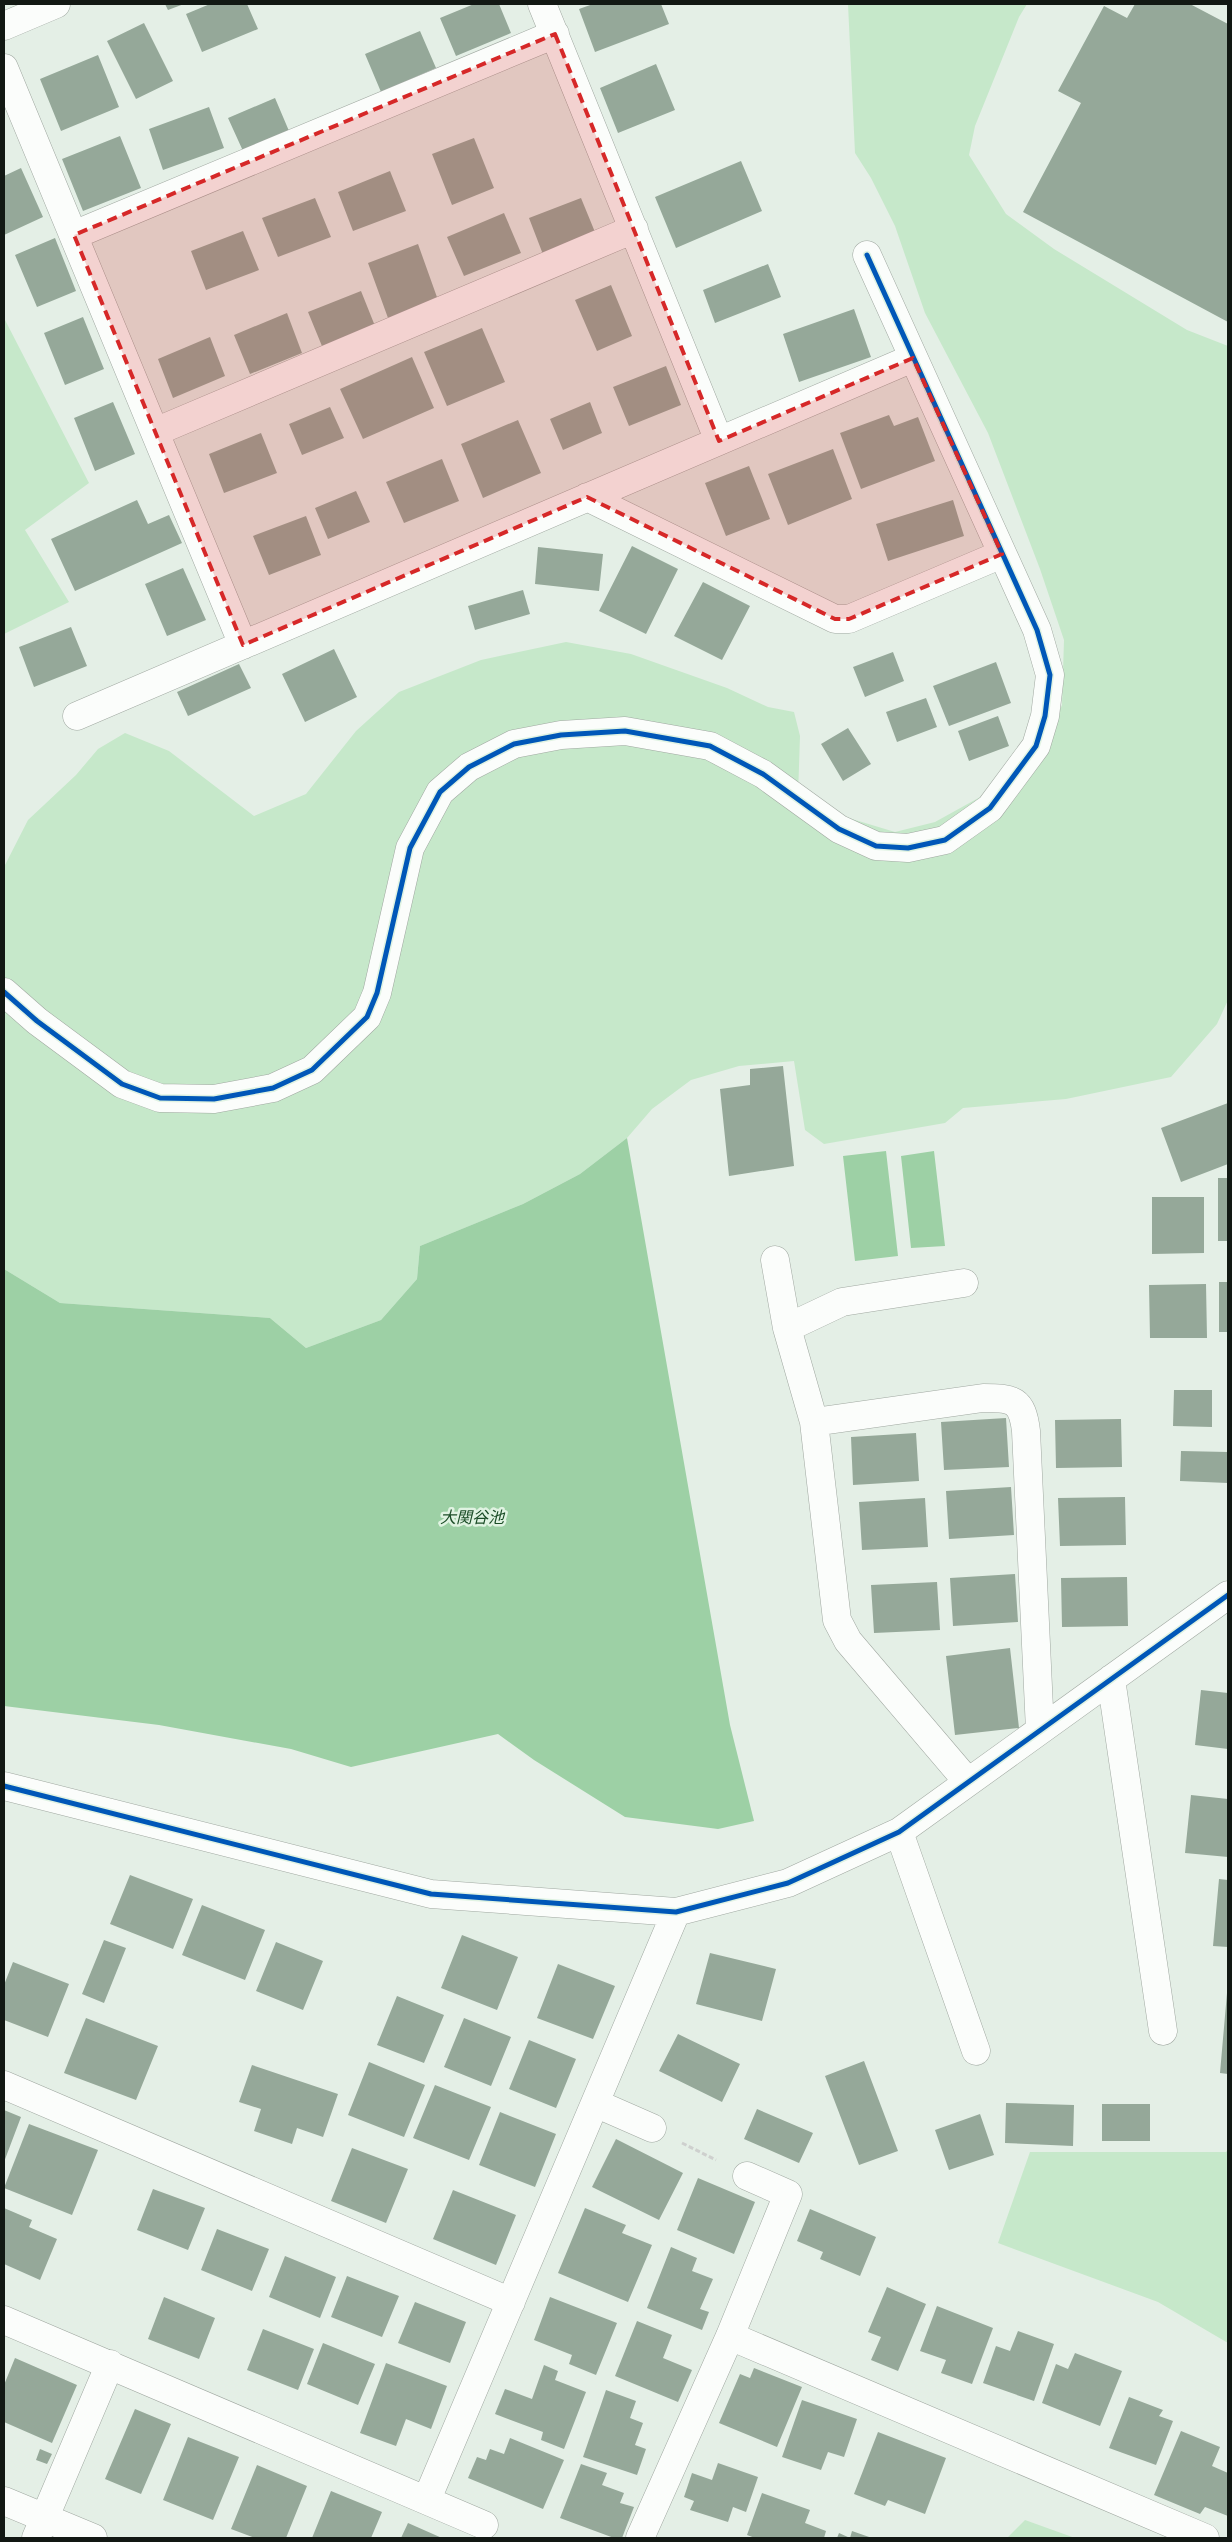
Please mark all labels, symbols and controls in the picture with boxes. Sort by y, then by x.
water label: 大関谷池 [440,1508,506,1528]

